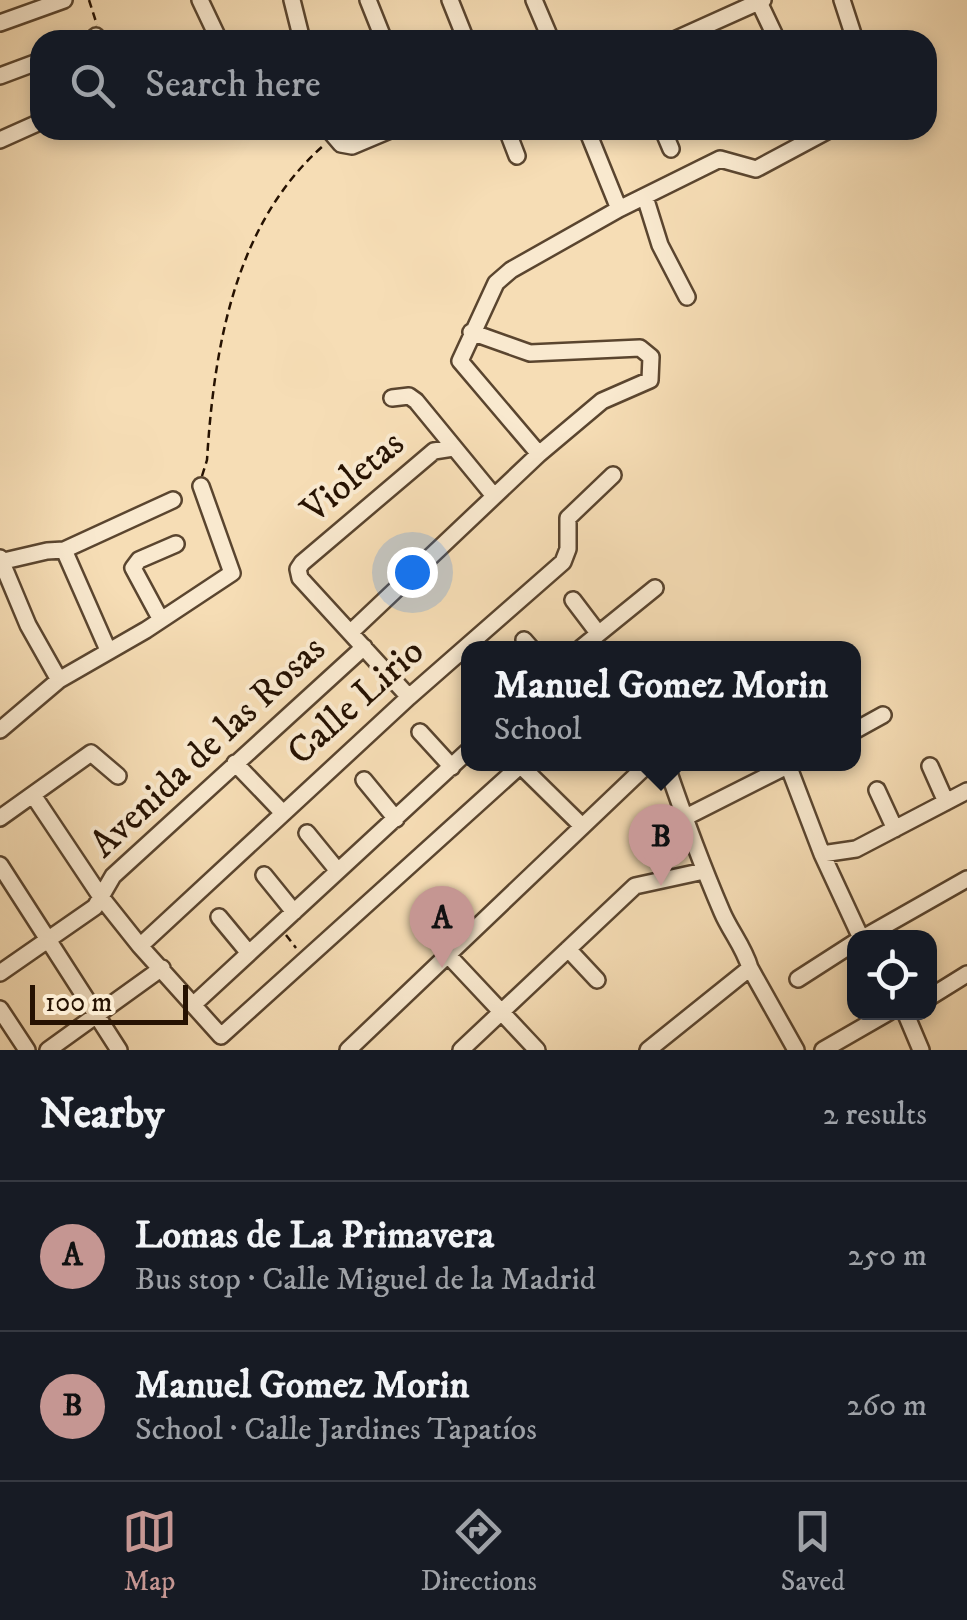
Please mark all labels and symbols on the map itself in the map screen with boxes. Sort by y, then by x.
street label: Violetas [291,420,414,535]
your location [387,547,438,598]
street label: Avenida de las Rosas [80,625,336,869]
street label: Calle Lirio [278,628,434,776]
pin: B [628,804,694,886]
pin: A [410,886,474,968]
scale bar [30,980,188,1024]

